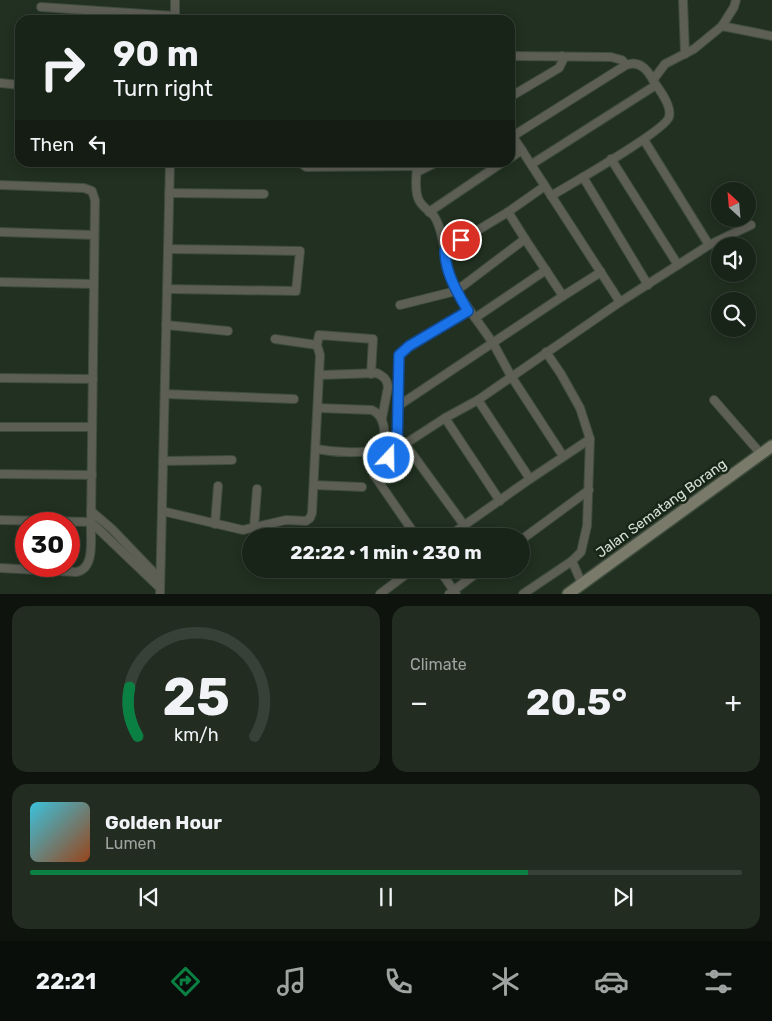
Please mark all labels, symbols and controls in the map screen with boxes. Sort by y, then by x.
text: 90 m [113,33,199,75]
icon: right [30,35,95,100]
text: Turn right [113,75,213,102]
icon: left [84,130,112,158]
text: Then [30,133,74,156]
north arrow [711,182,756,228]
map controls [711,182,756,337]
pin [440,219,482,261]
icon: arrive [447,226,475,254]
button: sound [711,237,756,282]
button: search [711,292,756,337]
position arrow [362,431,414,483]
street label: Jalan Sematang Borang [593,455,730,561]
speed limit sign: 30 [15,512,80,577]
text: 22:22 · 1 min · 230 m [290,541,482,564]
text: Climate [410,655,467,674]
text: 25 [162,666,230,728]
text: 20.5° [526,679,627,725]
text: − [410,686,428,719]
text: + [725,686,742,719]
text: km/h [174,724,218,745]
text: Golden Hour [105,811,222,834]
text: Lumen [105,834,156,853]
icon: previous [135,883,163,911]
icon: pause [372,883,400,911]
icon: next [609,883,637,911]
icon: directions [168,964,203,999]
icon: music [274,964,309,999]
icon: phone [381,964,416,999]
icon: climate [488,964,523,999]
icon: car [594,964,629,999]
icon: filters [701,964,736,999]
text: 22:21 [36,968,96,995]

